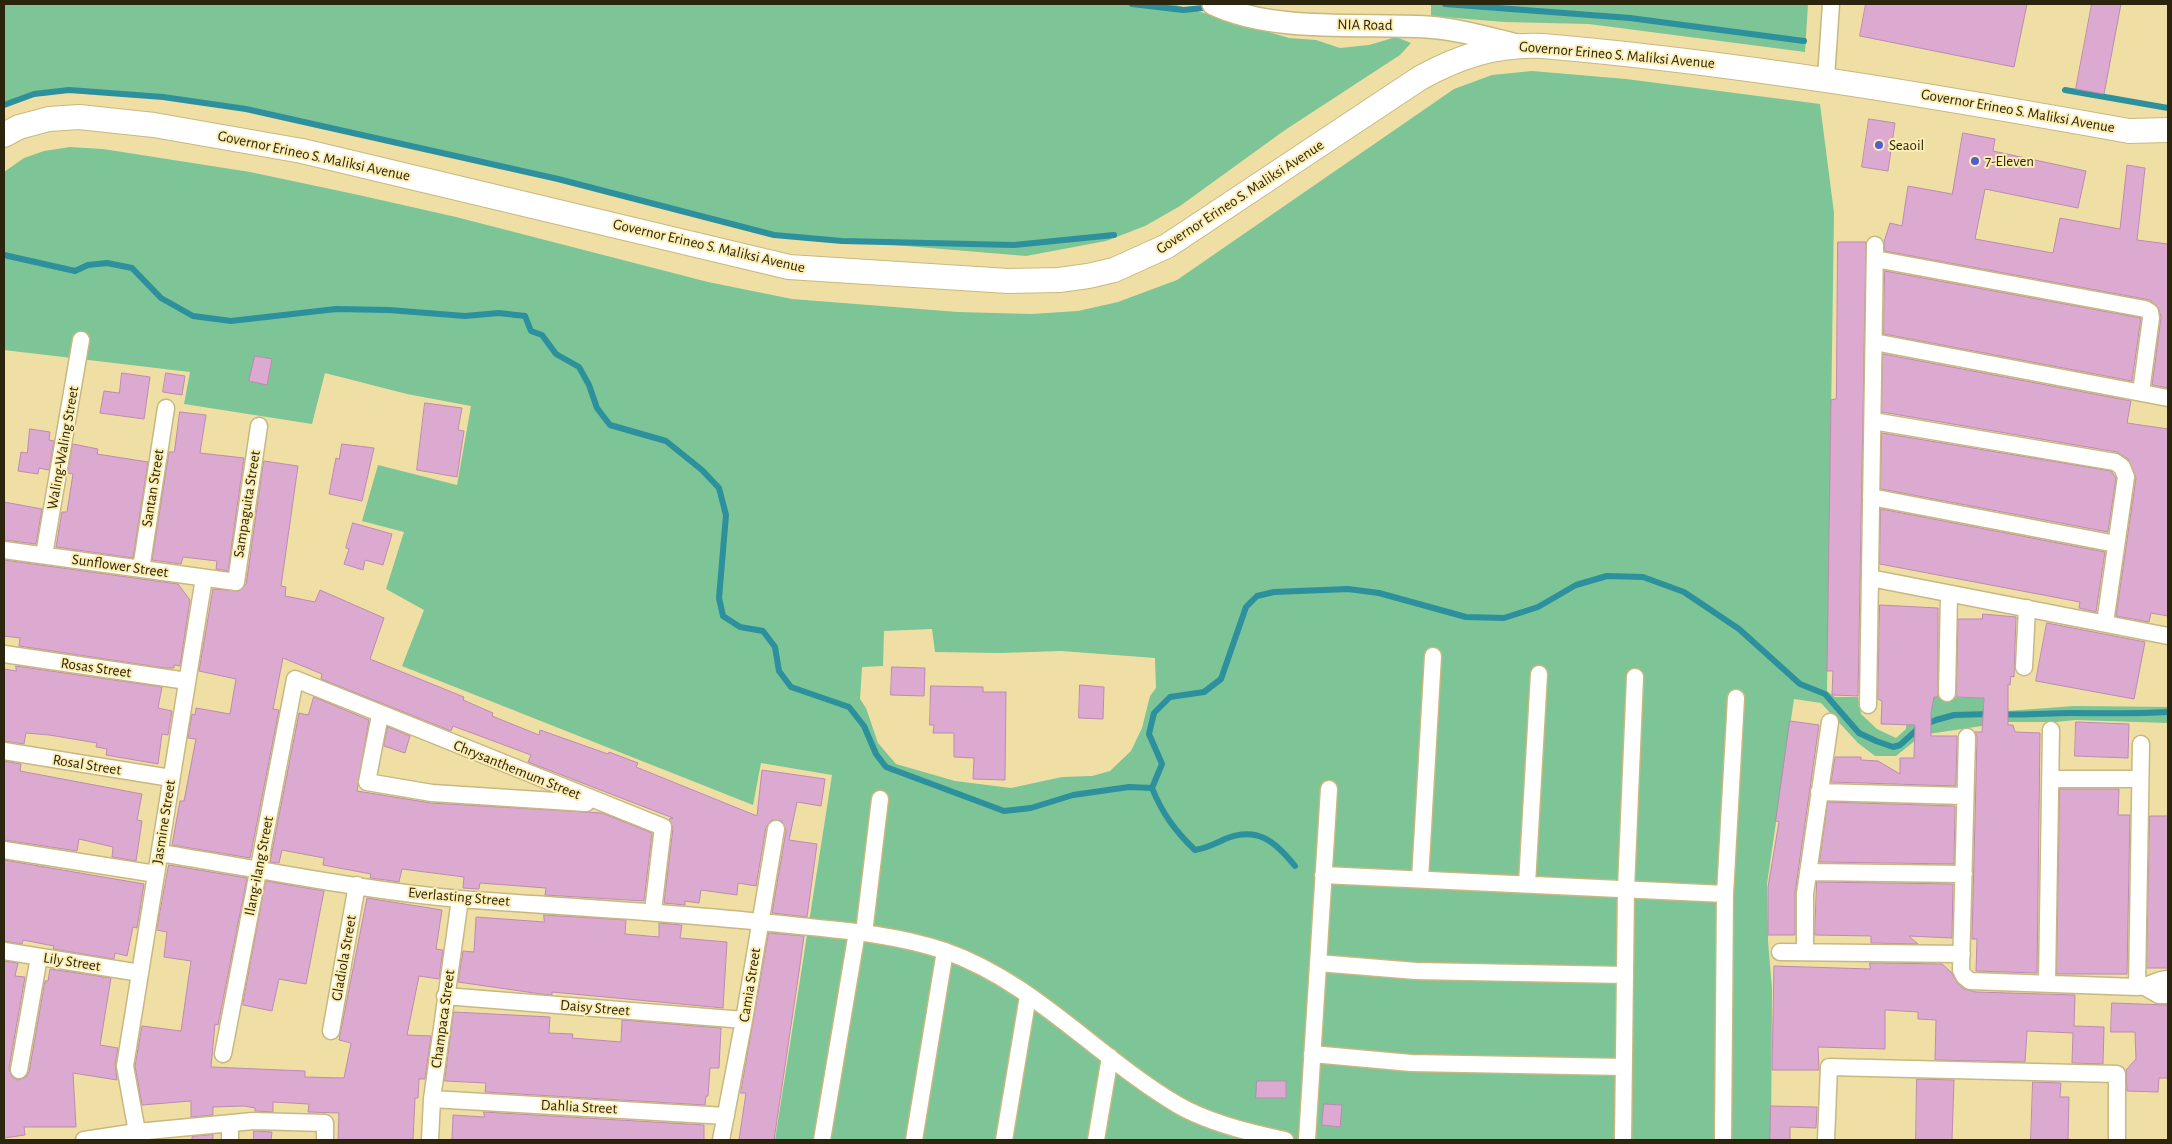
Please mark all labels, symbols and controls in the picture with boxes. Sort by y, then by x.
street label: NIA Road [1337,16,1393,34]
street label: Governor Erineo S. Maliksi Avenue [1518,37,1716,73]
street label: Governor Erineo S. Maliksi Avenue [1920,85,2116,137]
street label: Governor Erineo S. Maliksi Avenue [216,127,412,185]
street label: Governor Erineo S. Maliksi Avenue [1153,136,1327,258]
place label: Seaoil [1889,136,1924,154]
marker: Seaoil [1873,139,1885,151]
place label: 7-Eleven [1985,152,2034,170]
marker: 7-Eleven [1969,155,1981,167]
street label: Governor Erineo S. Maliksi Avenue [611,215,807,277]
street label: Waling-Waling Street [43,385,83,511]
street label: Santan Street [138,448,168,528]
street label: Sampaguita Street [230,449,264,559]
street label: Sunflower Street [71,550,169,582]
street label: Rosas Street [60,654,132,682]
street label: Chrysanthemum Street [451,736,583,804]
street label: Rosal Street [51,751,123,779]
street label: Jasmine Street [148,779,180,865]
street label: Ilang-ilang Street [241,815,277,917]
street label: Everlasting Street [407,884,511,910]
street label: Gladiola Street [328,914,360,1002]
street label: Camia Street [735,947,765,1023]
street label: Lily Street [42,949,102,975]
street label: Champaca Street [427,969,459,1069]
street label: Daisy Street [559,996,631,1020]
street label: Dahlia Street [540,1096,618,1118]

